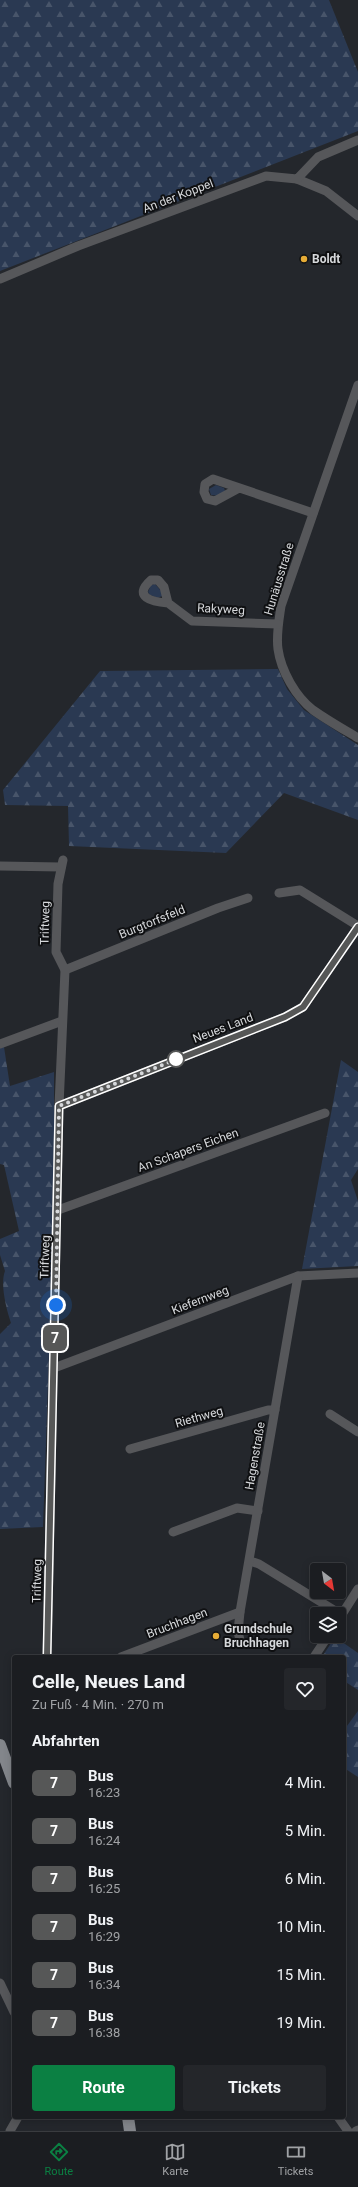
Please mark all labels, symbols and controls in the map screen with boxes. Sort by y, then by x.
street label: An der Koppel [141,176,215,216]
place label: Boldt [312,252,340,266]
marker: Boldt [299,254,309,264]
street label: Hunäusstraße [261,541,297,617]
street label: Rakyweg [197,601,245,617]
street label: Triftweg [38,901,52,945]
street label: Burgtorfsfeld [117,902,187,942]
street label: Neues Land [191,1010,255,1046]
unlabelled marker [167,1050,185,1068]
street label: An Schapers Eichen [136,1125,240,1175]
street label: Triftweg [37,1235,53,1279]
street label: Kiefernweg [169,1283,231,1317]
your location [46,1295,66,1315]
line badge: 7 [42,1325,68,1351]
text: 7 [51,1330,59,1346]
street label: Riethweg [173,1403,225,1431]
street label: Hagenstraße [242,1421,268,1491]
street label: Triftweg [30,1559,44,1603]
north arrow [310,1563,346,1599]
map controls [310,1563,346,1643]
street label: Bruchhagen [145,1605,209,1641]
button: layers [310,1607,346,1643]
place label: Grundschule Bruchhagen [224,1622,293,1650]
marker: Grundschule Bruchhagen [211,1631,221,1641]
button: heart [284,1668,326,1710]
text: Celle, Neues Land [32,1670,185,1693]
text: Zu Fuß · 4 Min. · 270 m [32,1697,164,1712]
text: Abfahrten [32,1732,100,1750]
text: Bus [88,1767,114,1785]
text: 4 Min. [285,1774,326,1792]
text: 7 [50,1775,58,1791]
text: 16:23 [88,1785,120,1800]
text: Bus [88,1815,114,1833]
text: 5 Min. [285,1822,326,1840]
text: 7 [50,1823,58,1839]
text: 16:24 [88,1833,120,1848]
text: Bus [88,1863,114,1881]
text: 6 Min. [285,1870,326,1888]
text: 7 [50,1871,58,1887]
text: 16:25 [88,1881,120,1896]
text: Bus [88,1911,114,1929]
text: 10 Min. [276,1918,326,1936]
text: 7 [50,1919,58,1935]
text: 16:29 [88,1929,120,1944]
text: Bus [88,1959,114,1977]
text: 15 Min. [276,1966,326,1984]
text: 7 [50,1967,58,1983]
text: 16:34 [88,1977,120,1992]
text: Bus [88,2007,114,2025]
text: 19 Min. [276,2014,326,2032]
text: 7 [50,2015,58,2031]
text: 16:38 [88,2025,120,2040]
button: Route [32,2065,175,2111]
button: Tickets [183,2065,326,2111]
tab: Route [45,2141,73,2178]
tab: Karte [162,2141,189,2178]
tab: Tickets [278,2141,313,2178]

